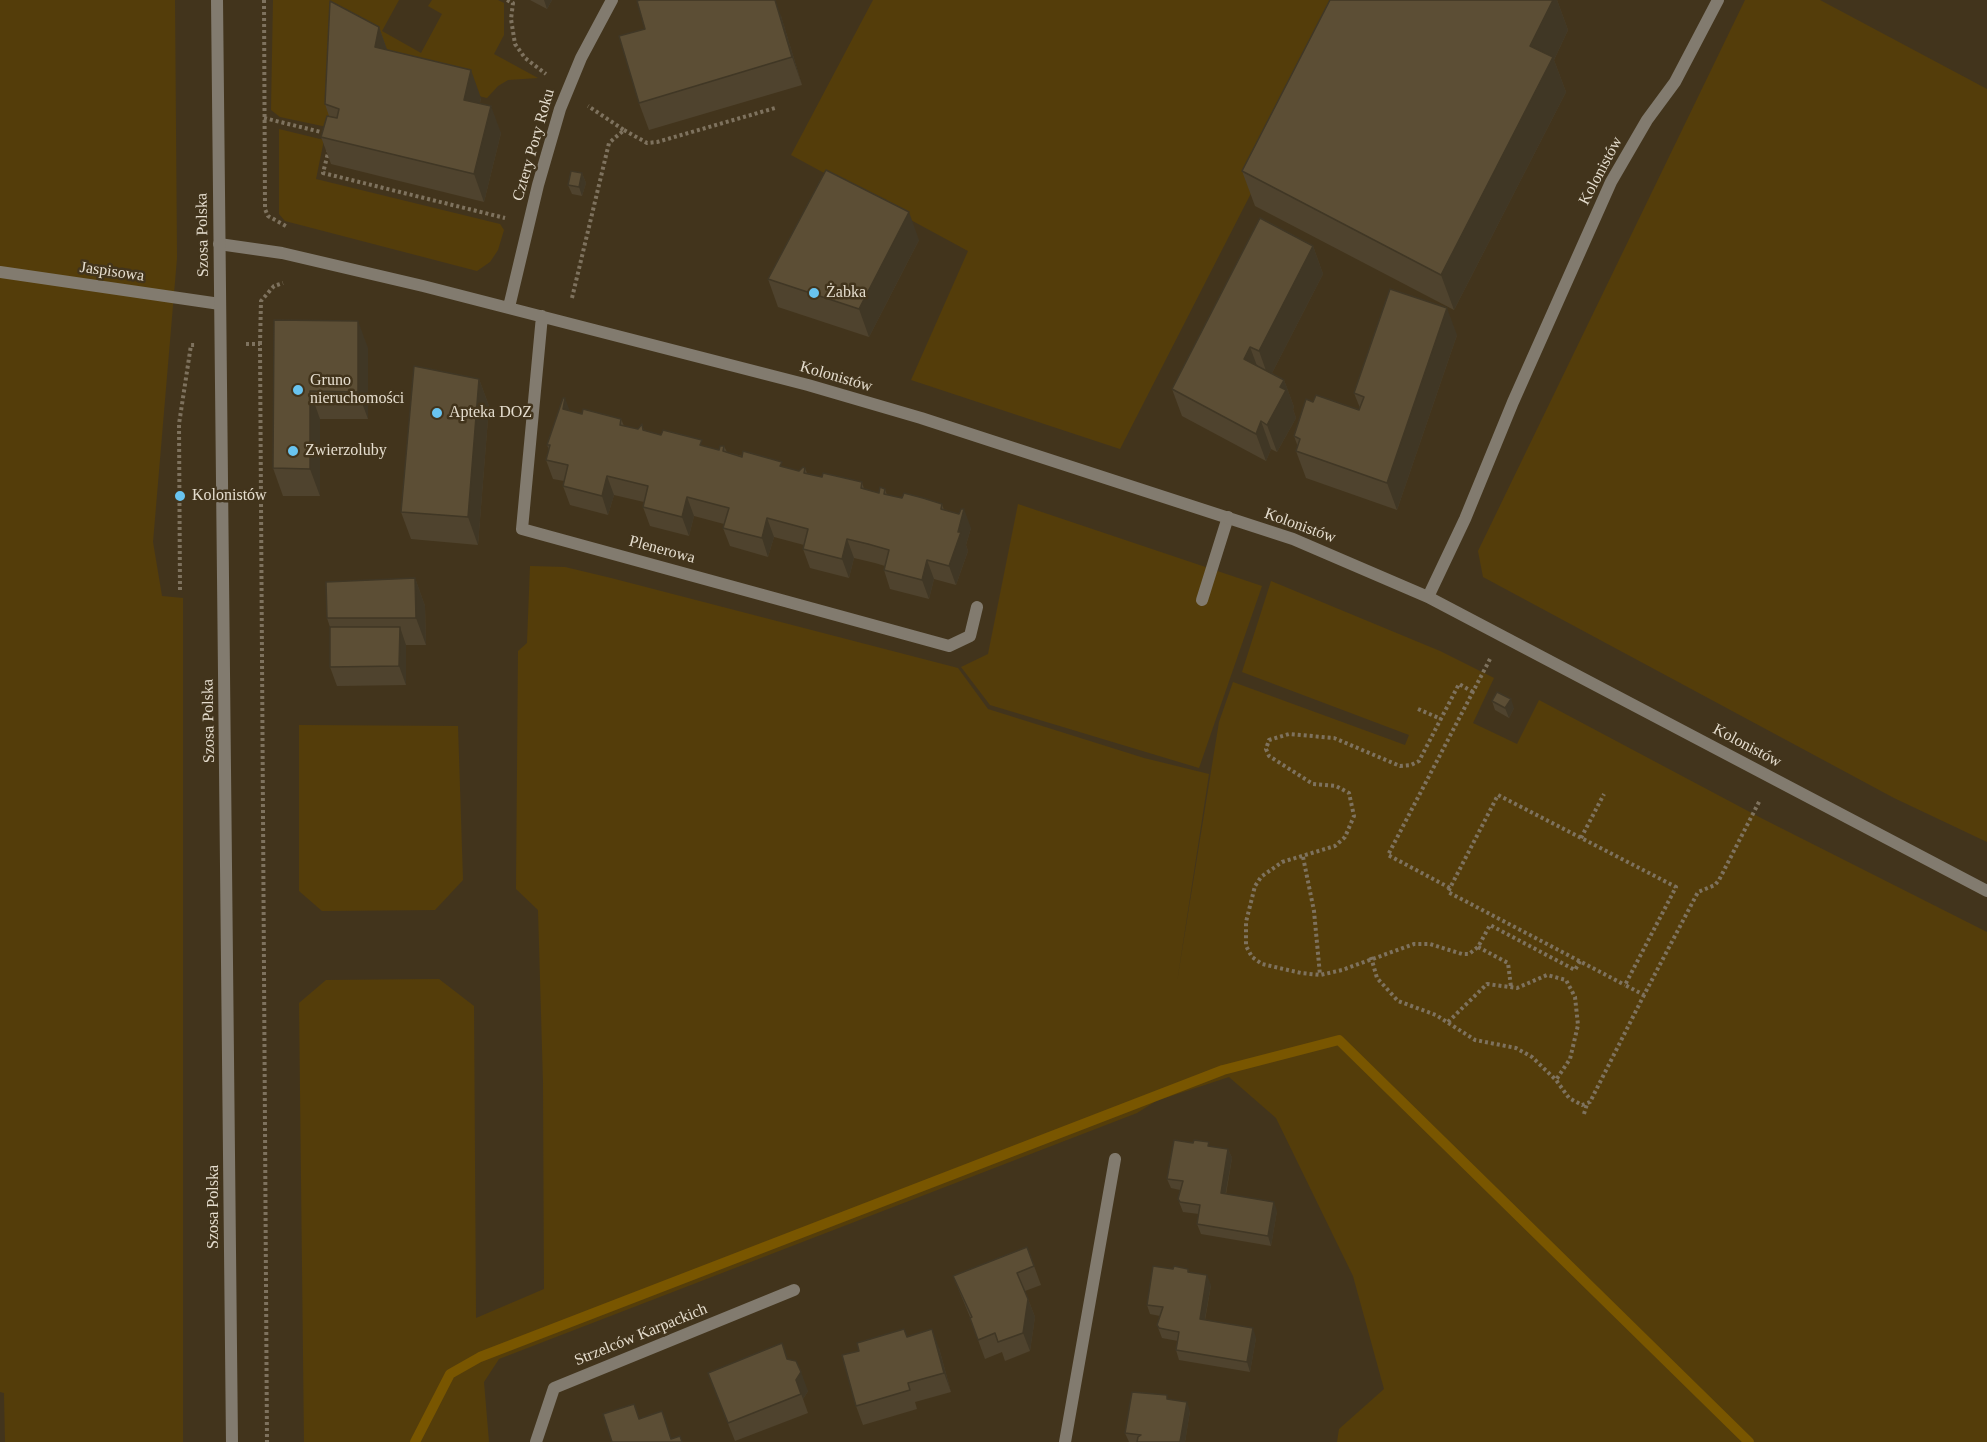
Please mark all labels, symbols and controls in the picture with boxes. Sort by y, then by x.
street label: Cztery Pory Roku [509,87,559,203]
street label: Kolonistów [1575,134,1627,208]
street label: Szosa Polska [193,193,213,277]
street label: Jaspisowa [79,258,145,286]
place label: Żabka [826,283,866,303]
marker: Żabka [807,286,821,300]
street label: Kolonistów [797,357,875,397]
place label: Gruno nieruchomości [310,371,404,409]
marker: Gruno nieruchomości [291,383,305,397]
place label: Apteka DOZ [449,403,532,423]
marker: Apteka DOZ [430,406,444,420]
place label: Zwierzoluby [305,441,387,461]
marker: Zwierzoluby [286,444,300,458]
place label: Kolonistów [192,486,267,506]
marker: Kolonistów [173,489,187,503]
street label: Kolonistów [1262,504,1338,548]
street label: Plenerowa [627,532,697,568]
street label: Szosa Polska [199,679,219,763]
street label: Kolonistów [1710,720,1784,772]
street label: Szosa Polska [204,1165,224,1249]
street label: Strzelców Karpackich [572,1300,710,1370]

